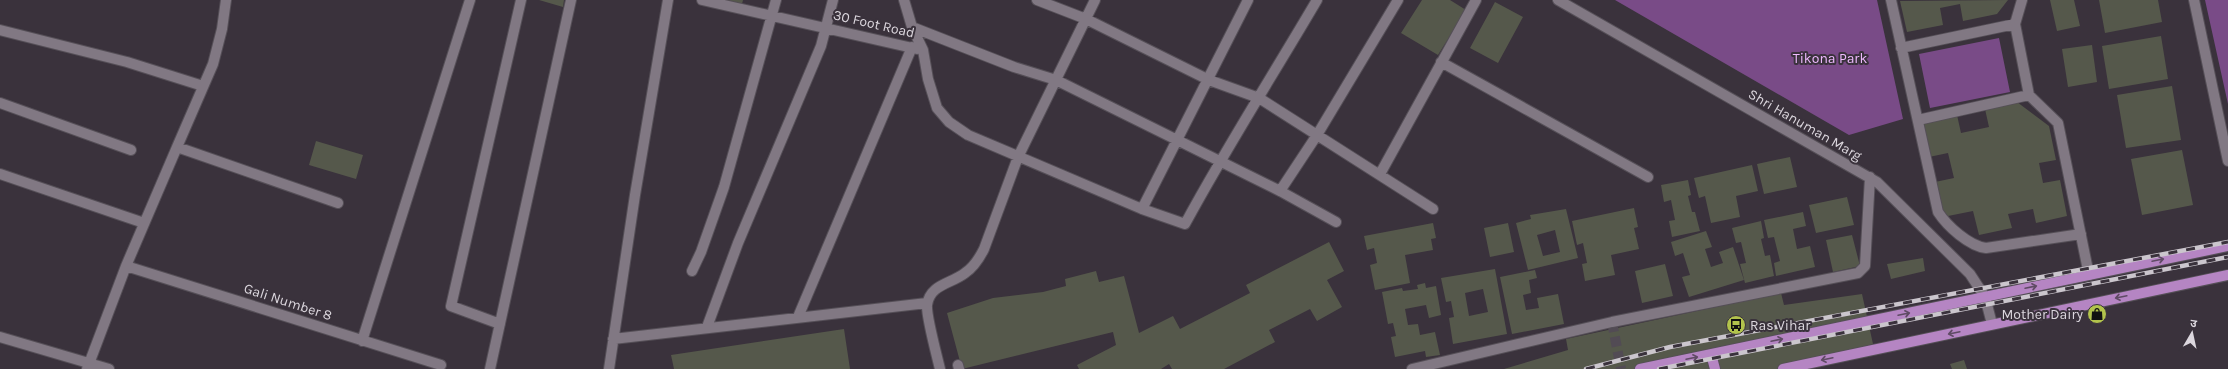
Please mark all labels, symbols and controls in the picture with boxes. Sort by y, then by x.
street label: 30 Foot Road [832,6,916,42]
park label: Tikona Park [1793,50,1867,67]
street label: Shri Hanuman Marg [1745,86,1865,164]
one-way arrow [2151,256,2164,264]
street label: Gali Number 8 [242,280,334,324]
one-way arrow [2024,283,2037,291]
one-way arrow [2115,294,2128,302]
shop icon: Mother Dairy [2086,303,2108,325]
place label: Mother Dairy [2002,306,2083,323]
one-way arrow [1897,309,1910,317]
north arrow [2172,313,2212,353]
bus stop icon: Ras Vihar [1725,314,1747,336]
place label: Ras Vihar [1750,317,1811,334]
text: उ [2189,317,2198,331]
one-way arrow [1948,329,1961,337]
one-way arrow [1770,336,1783,344]
one-way arrow [1685,354,1698,362]
one-way arrow [1821,356,1834,364]

